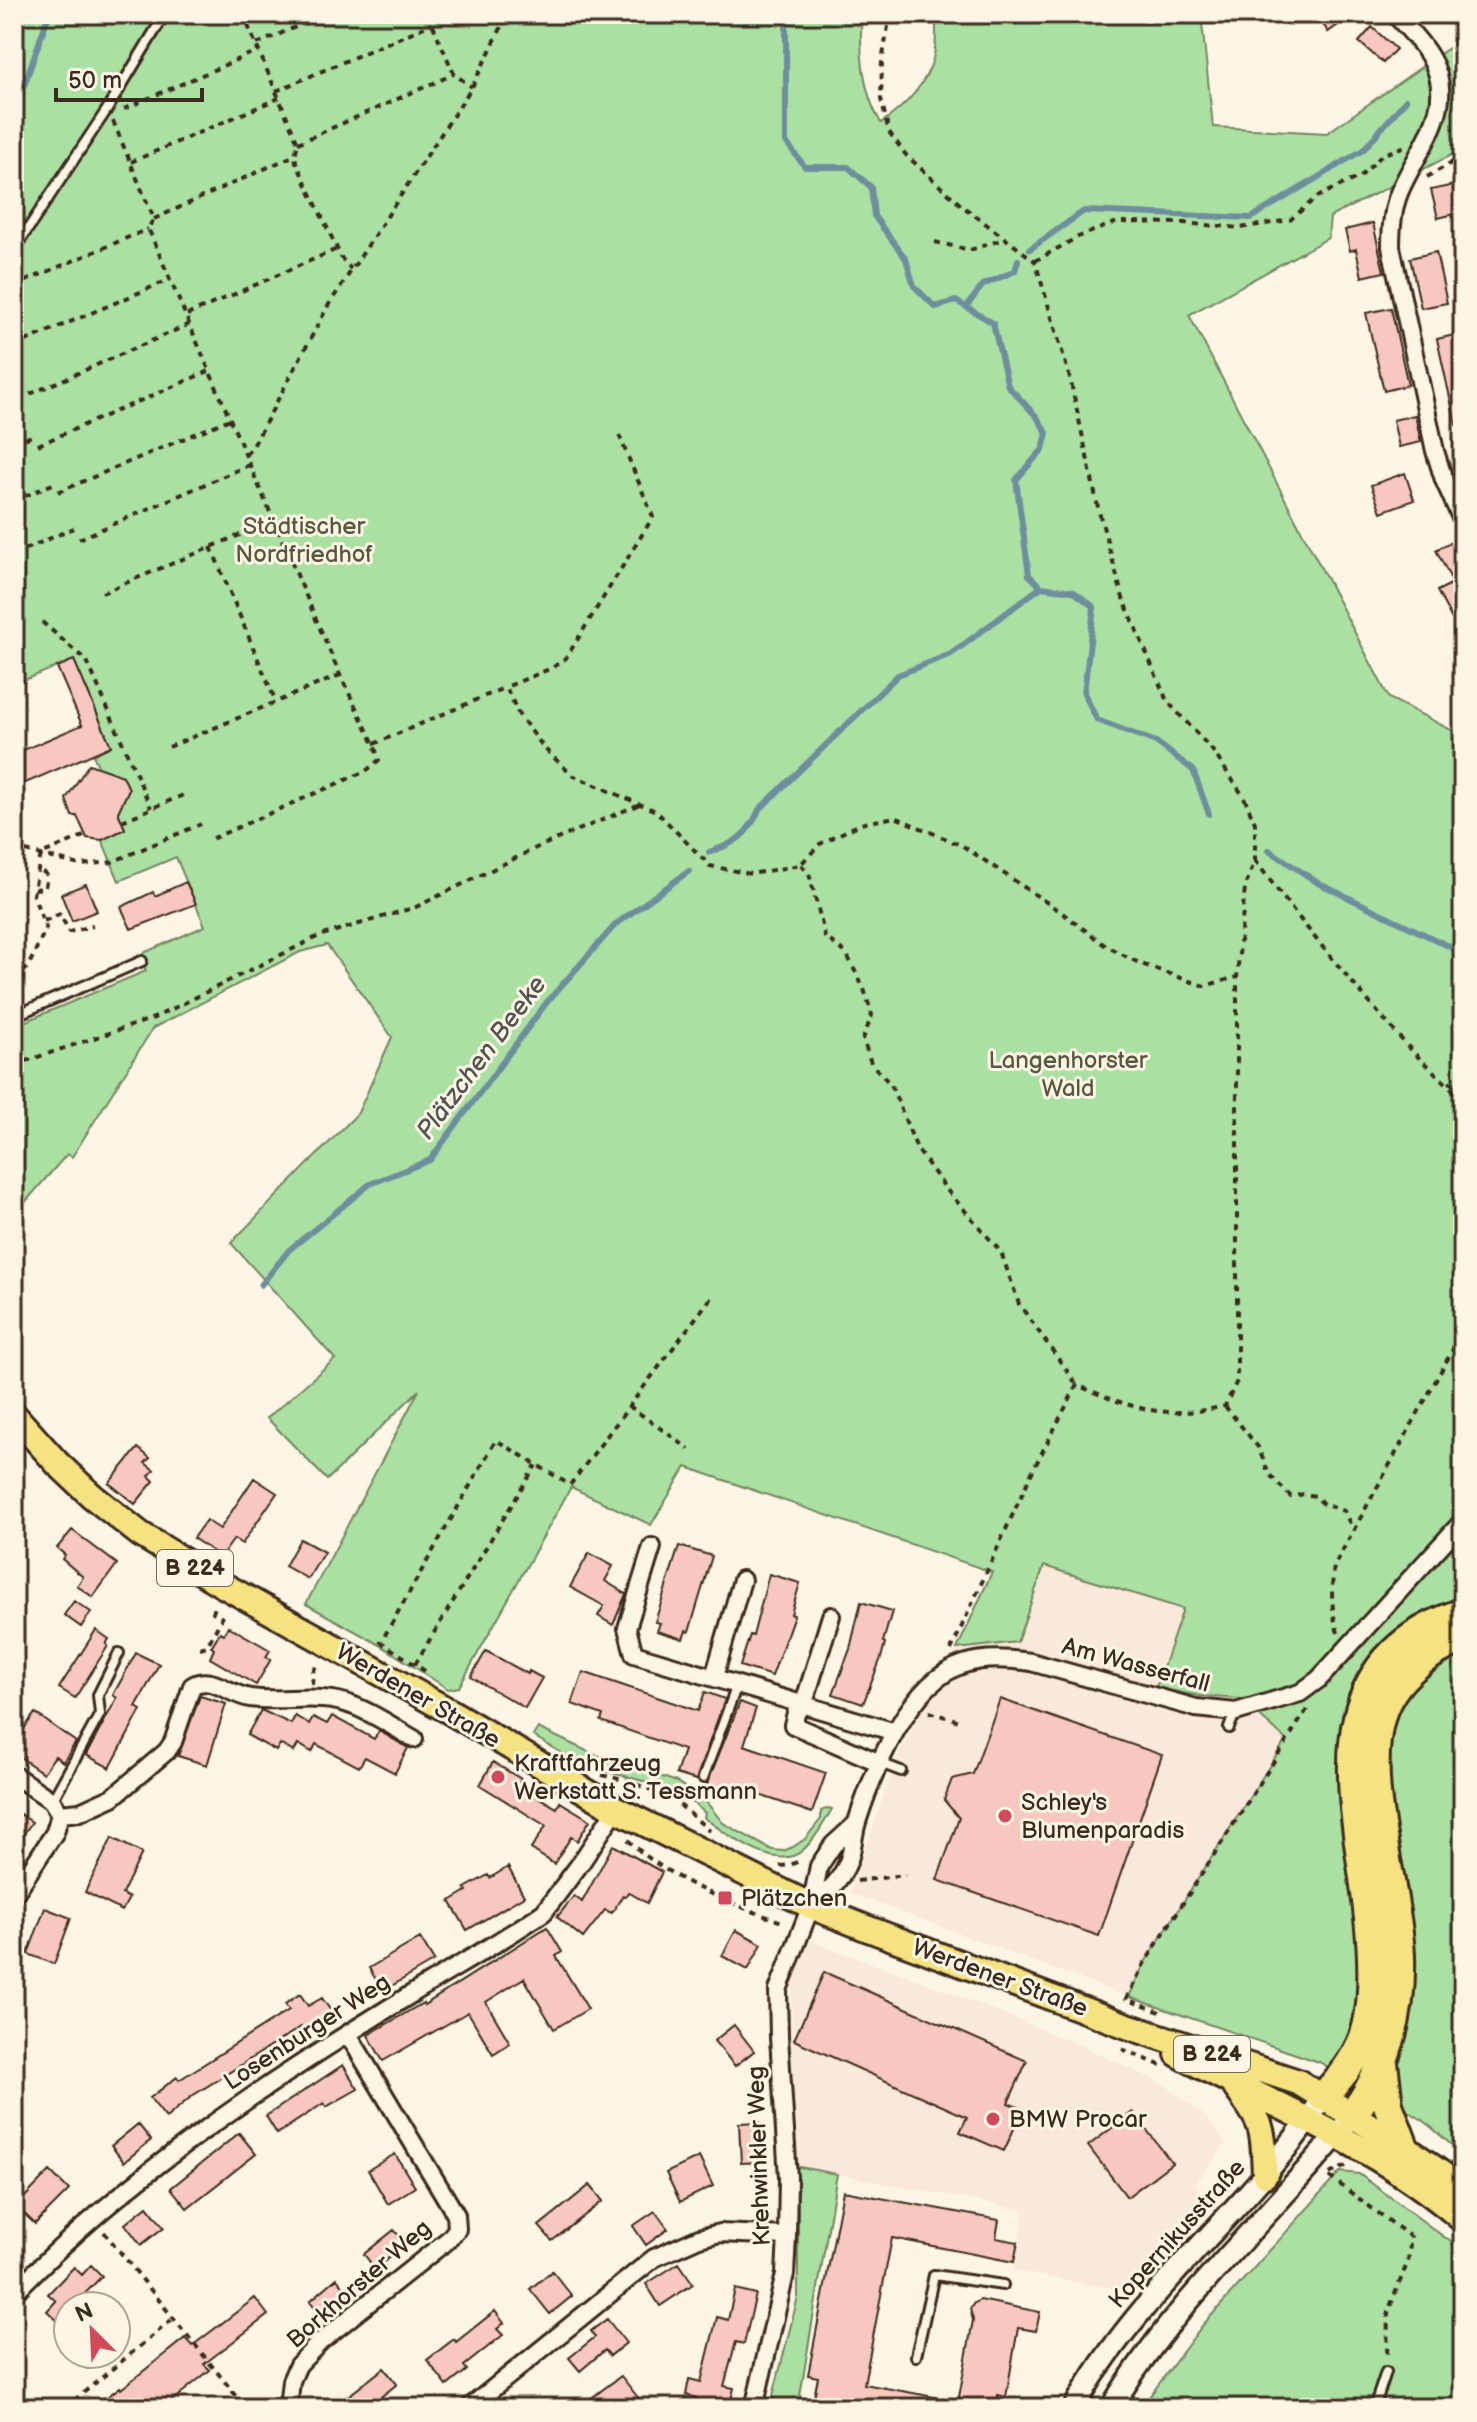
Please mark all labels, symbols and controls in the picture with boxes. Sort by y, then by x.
scale bar [56,52,202,102]
text: 50 m [68,66,122,95]
park label: Städtischer Nordfriedhof [235,512,373,569]
water label: Plätzchen Beeke [410,970,554,1146]
park label: Langenhorster Wald [989,1046,1148,1103]
road number: B 224 [157,1550,233,1586]
street label: Am Wasserfall [1059,1631,1213,1699]
street label: Werdener Straße [331,1637,505,1755]
place label: Kraftfahrzeug Werkstatt S. Tessmann [514,1749,757,1806]
marker: Kraftfahrzeug Werkstatt S. Tessmann [489,1768,507,1786]
place label: Schley's Blumenparadis [1021,1788,1184,1845]
marker: Schley's Blumenparadis [996,1807,1014,1825]
place label: Plätzchen [741,1884,847,1913]
marker: Plätzchen [716,1889,734,1907]
street label: Werdener Straße [908,1933,1092,2023]
street label: Losenburger Weg [218,1967,396,2097]
road number: B 224 [1174,2036,1250,2072]
street label: Krehwinkler Weg [741,2065,777,2247]
place label: BMW Procar [1009,2105,1147,2134]
marker: BMW Procar [984,2110,1002,2128]
street label: Kopernikusstraße [1103,2154,1251,2314]
street label: Borkhorster Weg [281,2213,437,2355]
north arrow [52,2290,132,2370]
text: N [71,2297,98,2329]

